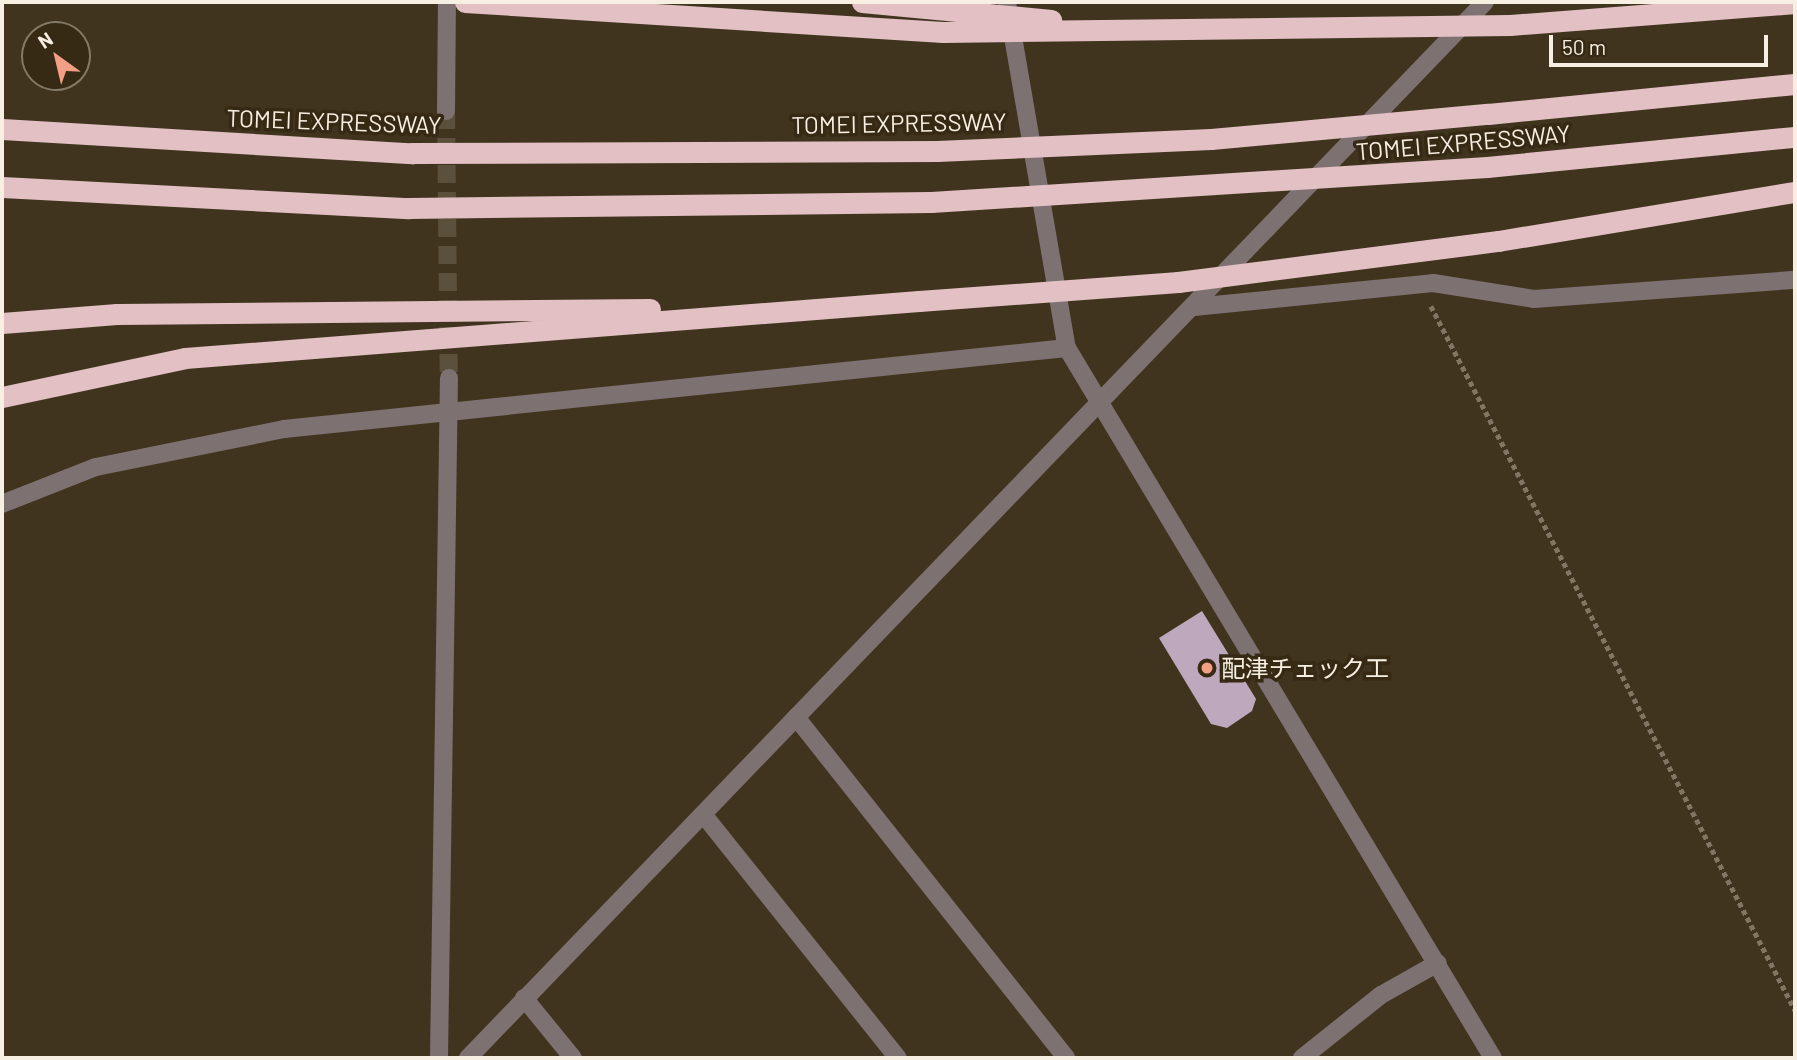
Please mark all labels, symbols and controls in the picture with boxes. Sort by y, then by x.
north arrow [21,21,91,91]
scale bar [1552,21,1771,65]
text: N [33,27,57,53]
text: 50 m [1562,34,1606,59]
street label: TOMEI EXPRESSWAY [226,103,442,139]
street label: TOMEI EXPRESSWAY [791,107,1007,139]
street label: TOMEI EXPRESSWAY [1355,118,1571,166]
place label: 配津チェック工 [1221,654,1389,682]
marker: 配津チェック工 [1199,660,1215,676]

